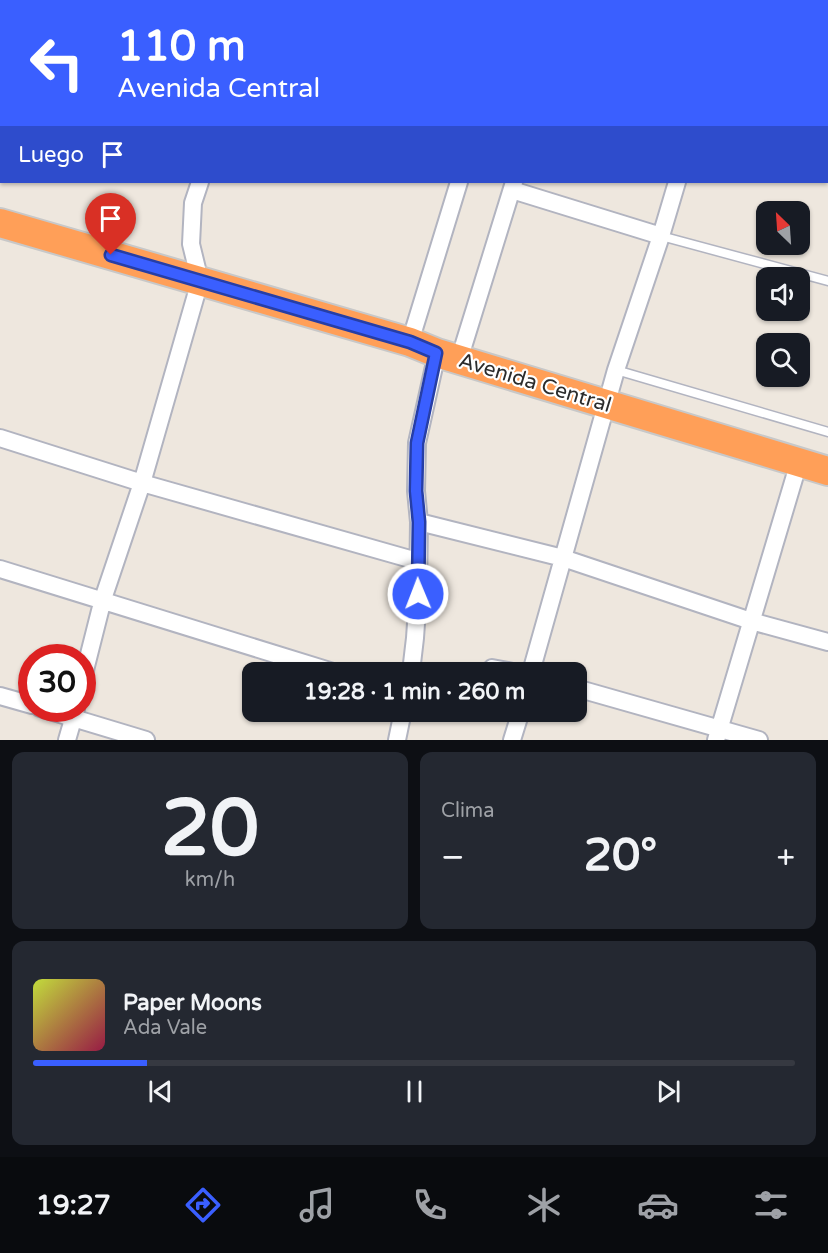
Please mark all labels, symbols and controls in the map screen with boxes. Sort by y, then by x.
text: 110 m [117,21,246,72]
icon: left [18,24,96,102]
text: Avenida Central [117,72,320,105]
icon: arrive [96,138,129,171]
text: Luego [18,142,84,168]
pin [85,193,136,255]
north arrow [756,201,810,255]
map controls [756,201,810,387]
icon: arrive [94,202,127,235]
button: sound [756,267,810,321]
button: search [756,333,810,387]
street label: Avenida Central [456,348,614,418]
position arrow [386,562,450,626]
speed limit sign: 30 [18,644,96,722]
text: 19:28 · 1 min · 260 m [304,679,525,705]
text: 20 [161,782,259,876]
text: Clima [441,799,494,823]
text: 20° [584,829,657,883]
text: − [441,838,465,877]
text: + [776,838,795,877]
text: km/h [185,868,235,892]
text: Paper Moons [123,990,262,1016]
text: Ada Vale [123,1016,207,1040]
icon: previous [144,1075,177,1108]
icon: pause [398,1075,431,1108]
icon: next [652,1075,685,1108]
icon: directions [182,1184,224,1226]
icon: music [296,1184,338,1226]
icon: phone [409,1184,451,1226]
icon: climate [523,1184,565,1226]
icon: car [637,1184,679,1226]
icon: filters [750,1184,792,1226]
text: 19:27 [36,1189,111,1222]

